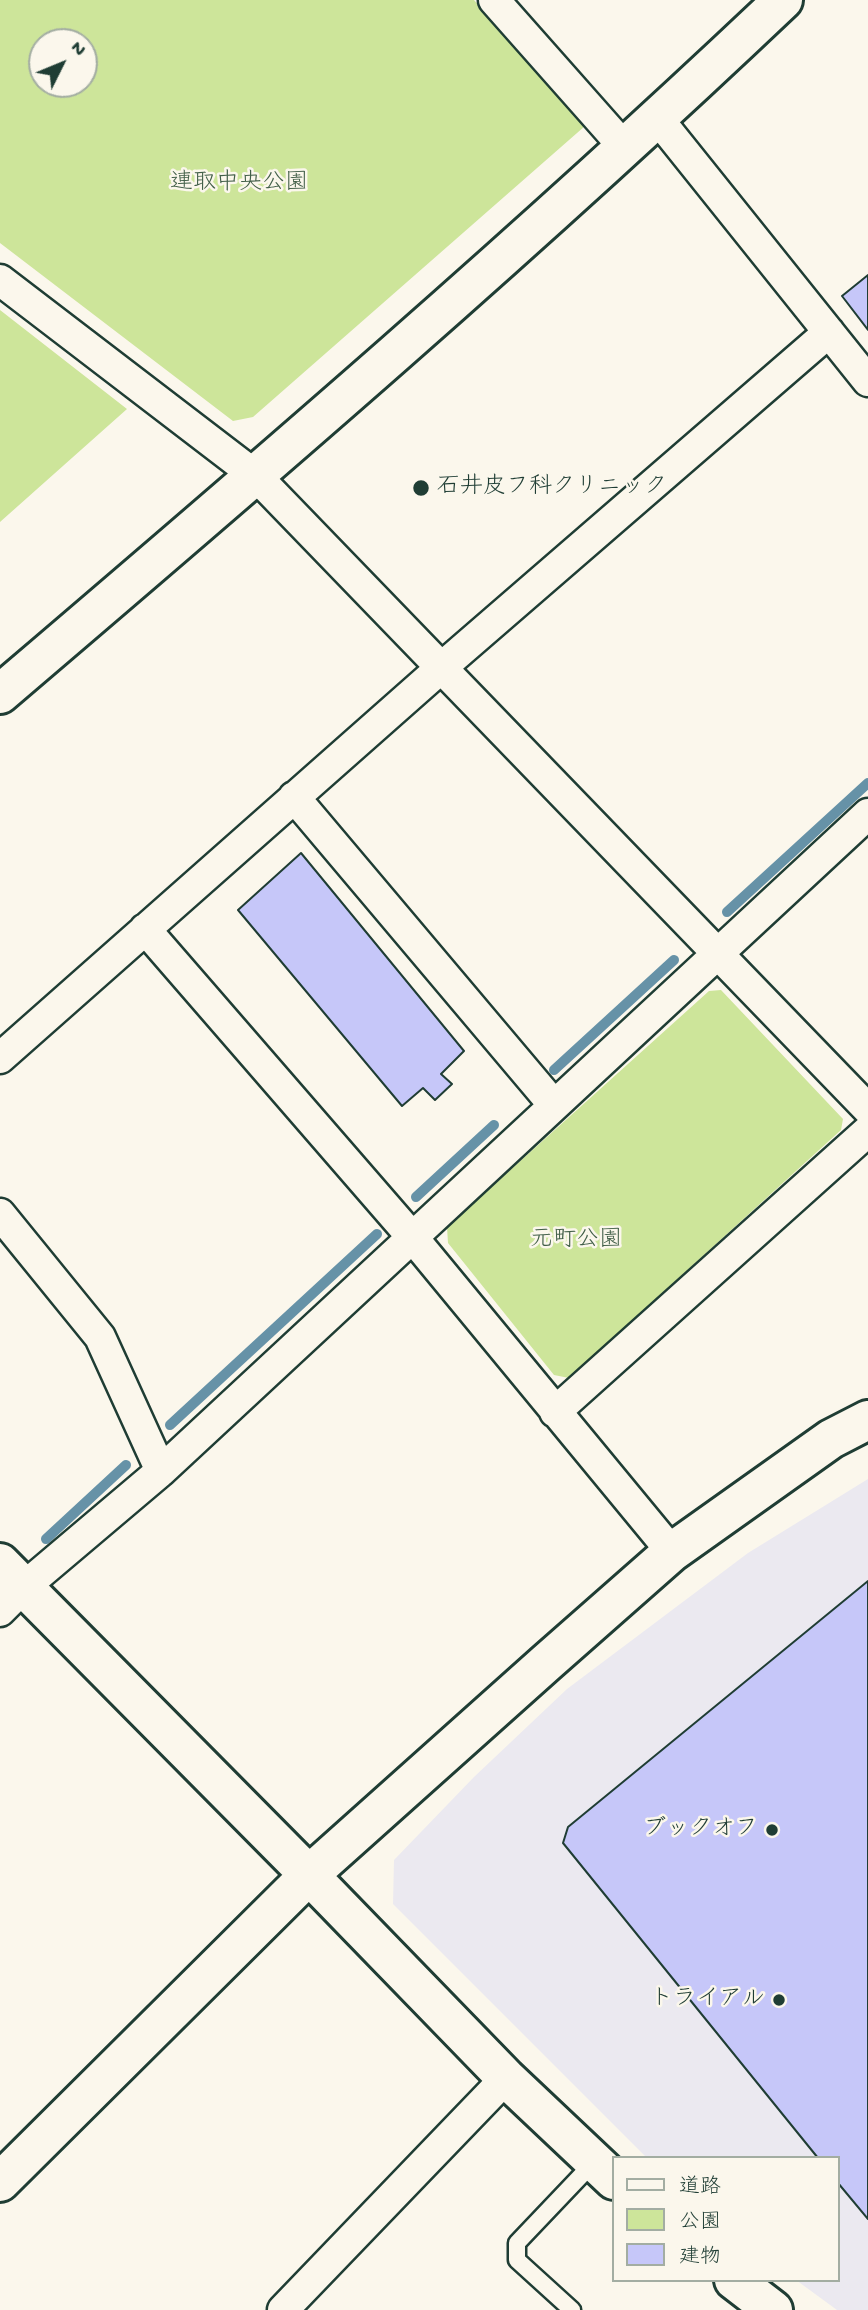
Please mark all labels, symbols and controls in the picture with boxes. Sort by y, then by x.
north arrow [28,28,98,98]
text: N [65,37,90,62]
park label: 連取中央公園 [170,170,308,198]
place label: 石井皮フ科クリニック [437,474,667,502]
marker: 石井皮フ科クリニック [411,478,431,498]
park label: 元町公園 [530,1227,622,1255]
place label: ブックオフ [643,1816,758,1844]
marker: ブックオフ [764,1822,780,1838]
place label: トライアル [650,1986,765,2014]
marker: トライアル [771,1992,787,2008]
legend [612,2156,840,2282]
text: 道路 [679,2176,721,2201]
text: 公園 [679,2211,721,2236]
text: 建物 [679,2246,721,2271]

